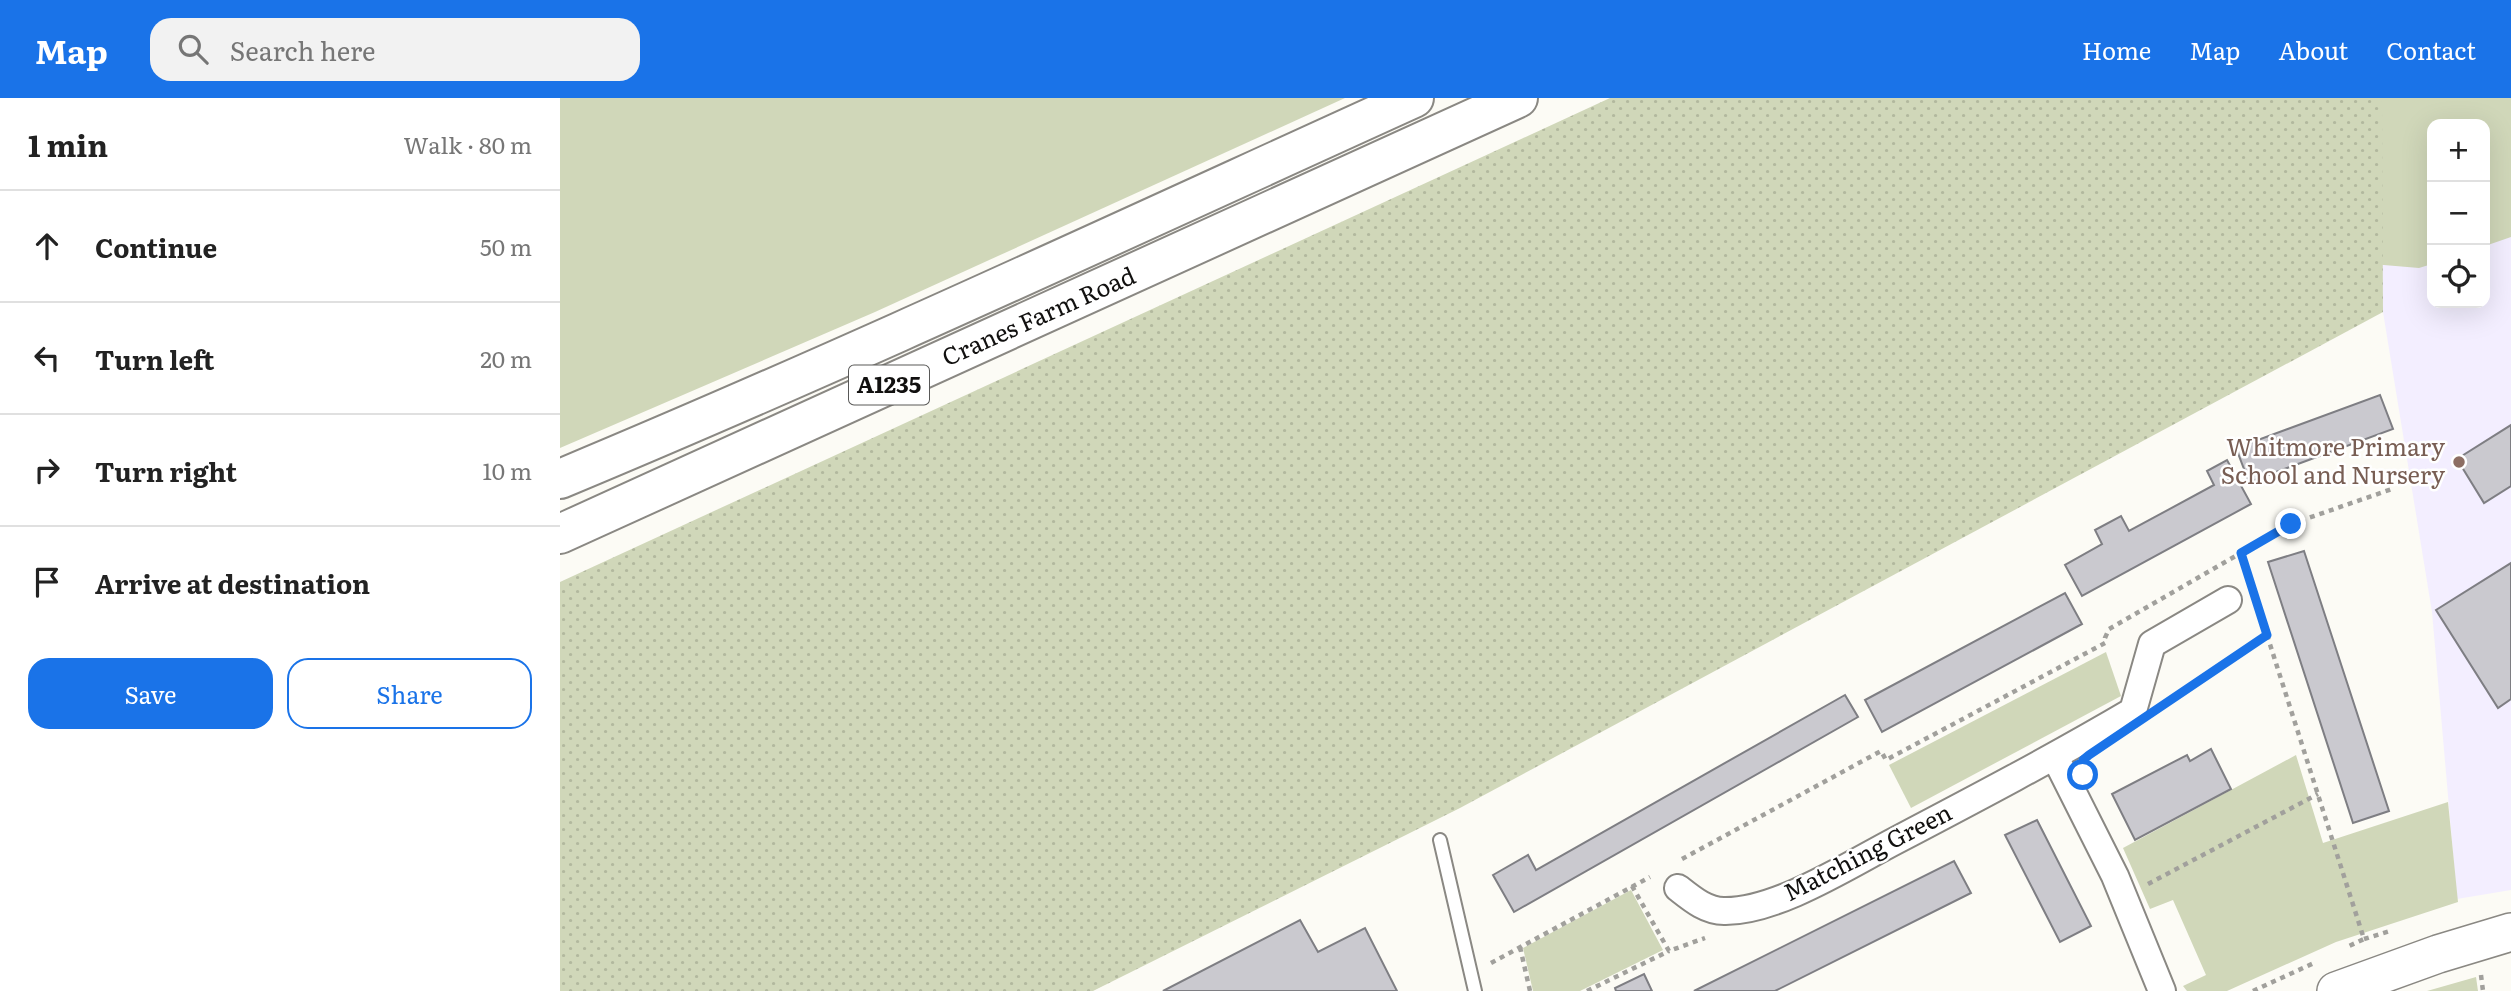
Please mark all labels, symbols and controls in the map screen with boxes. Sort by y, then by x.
search box [150,18,640,81]
text: Map [35,25,108,74]
icon: search [174,30,212,68]
text: Search here [230,30,376,69]
text: Home [2082,32,2151,67]
text: Map [2189,32,2240,67]
text: About [2278,32,2348,67]
text: Contact [2386,32,2476,67]
map controls [2427,119,2490,308]
button: + [2427,119,2490,182]
text: 1 min [28,122,108,166]
text: Walk · 80 m [403,127,532,161]
button: − [2427,182,2490,245]
icon: ahead [28,227,66,265]
text: Continue [95,227,217,266]
text: 50 m [480,229,532,263]
button: locate [2427,245,2490,308]
street label: Cranes Farm Road [936,256,1141,373]
icon: left [28,339,66,377]
text: Turn left [95,339,214,378]
text: 20 m [480,341,532,375]
road number: A1235 [849,366,929,404]
place label: Whitmore Primary School and Nursery [2221,428,2445,491]
icon: right [28,451,66,489]
text: Turn right [95,451,237,490]
text: 10 m [482,453,532,487]
marker: Whitmore Primary School and Nursery [2451,454,2467,470]
route end [2275,508,2306,539]
icon: arrive [28,563,66,601]
text: Arrive at destination [95,563,370,602]
button: Save [28,658,273,729]
button: Share [287,658,532,729]
route start [2067,759,2098,790]
street label: Matching Green [1777,793,1957,908]

